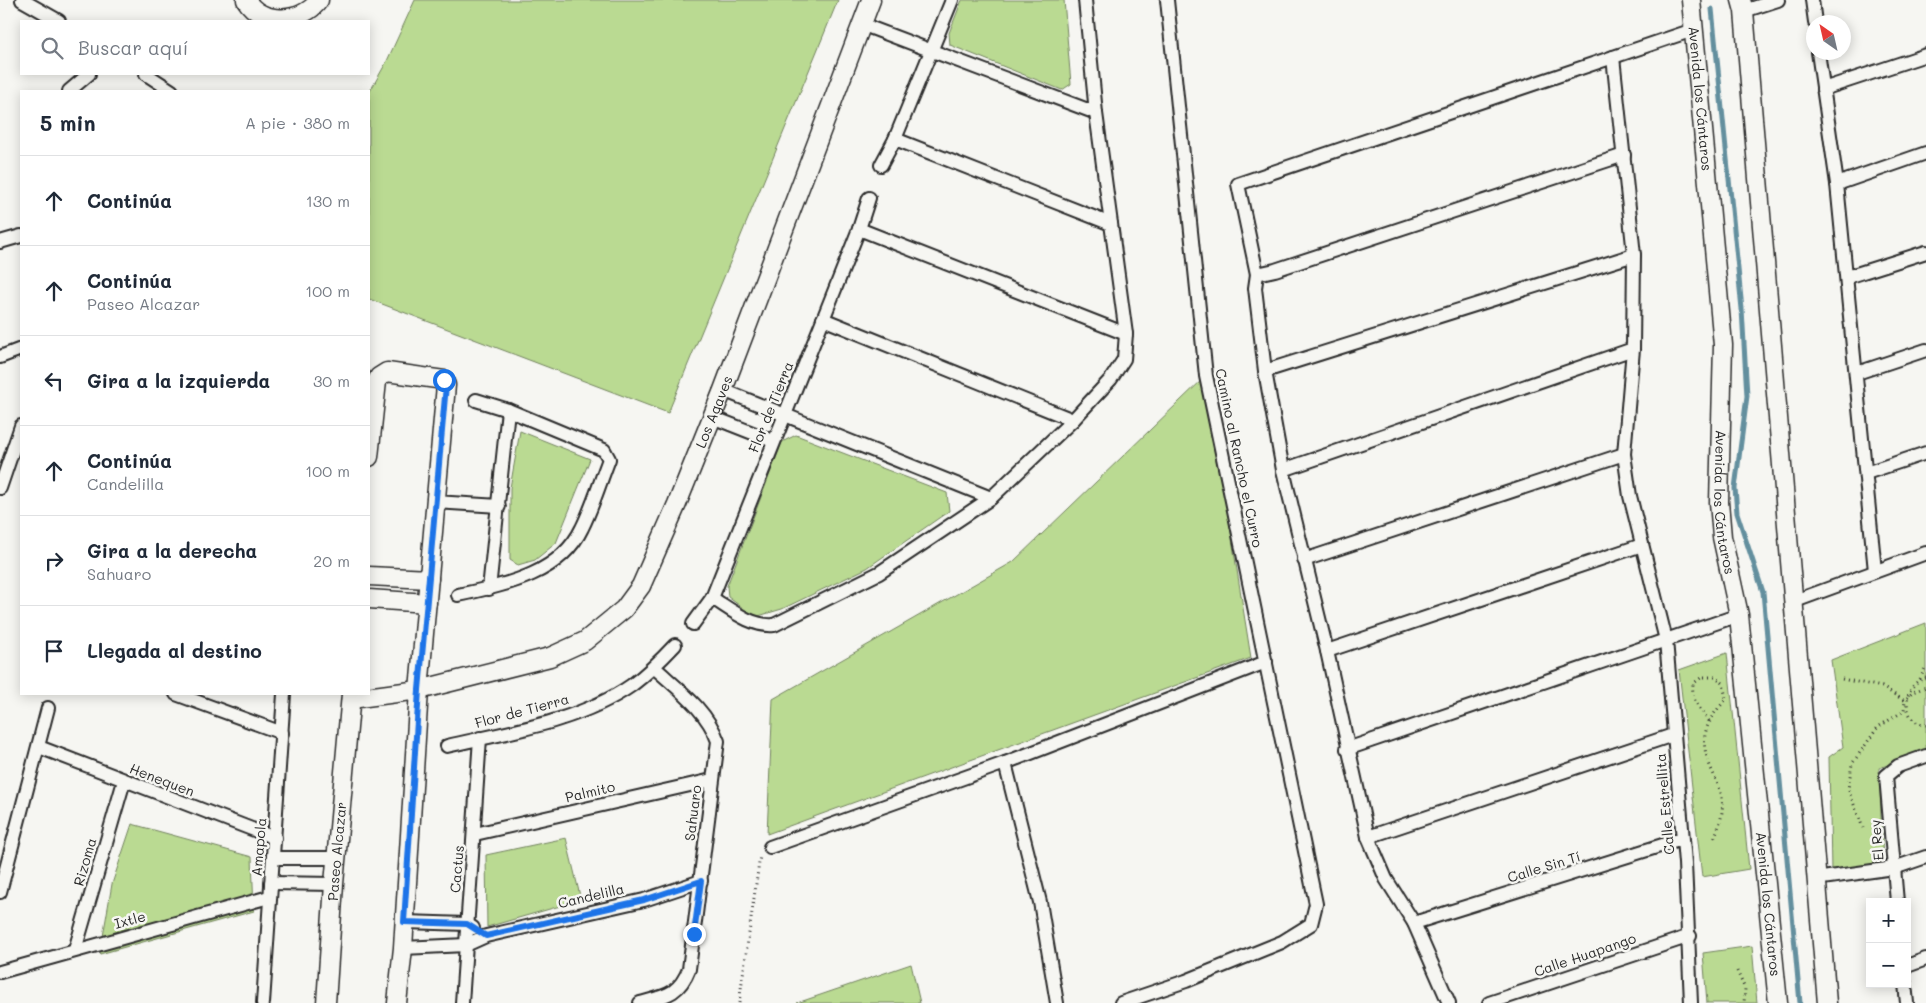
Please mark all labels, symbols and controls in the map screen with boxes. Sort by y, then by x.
north arrow [1806,15,1851,60]
search box [20,20,370,75]
street label: Avenida los Cántaros [1684,25,1717,172]
icon: search [38,34,66,62]
text: Buscar aquí [78,35,188,60]
text: 5 min [40,109,96,136]
text: A pie · 380 m [245,112,350,133]
icon: ahead [40,187,68,215]
text: Continúa [87,188,172,213]
text: 130 m [306,190,350,211]
text: Continúa [87,268,172,293]
icon: ahead [40,277,68,305]
text: 100 m [305,280,350,301]
text: Paseo Alcazar [87,293,200,314]
street label: Flor de Tierra [744,358,797,455]
icon: left [40,367,68,395]
street label: Camino al Rancho el Curro [1211,367,1268,549]
text: Gira a la izquierda [87,368,270,393]
route start [433,369,456,392]
text: 30 m [313,370,350,391]
street label: Los Agaves [691,373,737,451]
street label: Avenida los Cántaros [1710,430,1740,576]
text: Continúa [87,448,172,473]
icon: ahead [40,457,68,485]
text: 100 m [305,460,350,481]
text: Candelilla [87,473,164,494]
text: Gira a la derecha [87,538,257,563]
icon: right [40,547,68,575]
text: 20 m [313,550,350,571]
text: Sahuaro [87,563,151,584]
icon: arrive [40,637,68,665]
text: Llegada al destino [87,638,262,663]
street label: Flor de Tierra [473,689,571,732]
street label: Calle Estrellita [1651,753,1678,856]
street label: Henequen [127,758,197,801]
street label: Palmito [563,777,617,806]
street label: Sahuaro [680,784,705,842]
street label: Paseo Alcazar [323,801,350,901]
street label: Amapola [246,817,271,877]
street label: El Rey [1865,819,1888,861]
street label: Avenida los Cántaros [1752,831,1785,977]
street label: Rizoma [69,836,100,888]
street label: Cactus [445,844,468,893]
street label: Calle Sin Tí [1505,846,1583,887]
street label: Candelilla [556,879,626,912]
map controls [1866,898,1911,988]
button: + [1866,898,1911,943]
street label: Ixtle [112,906,148,933]
route end [683,923,706,946]
street label: Calle Huapango [1531,928,1638,981]
button: − [1866,943,1911,988]

